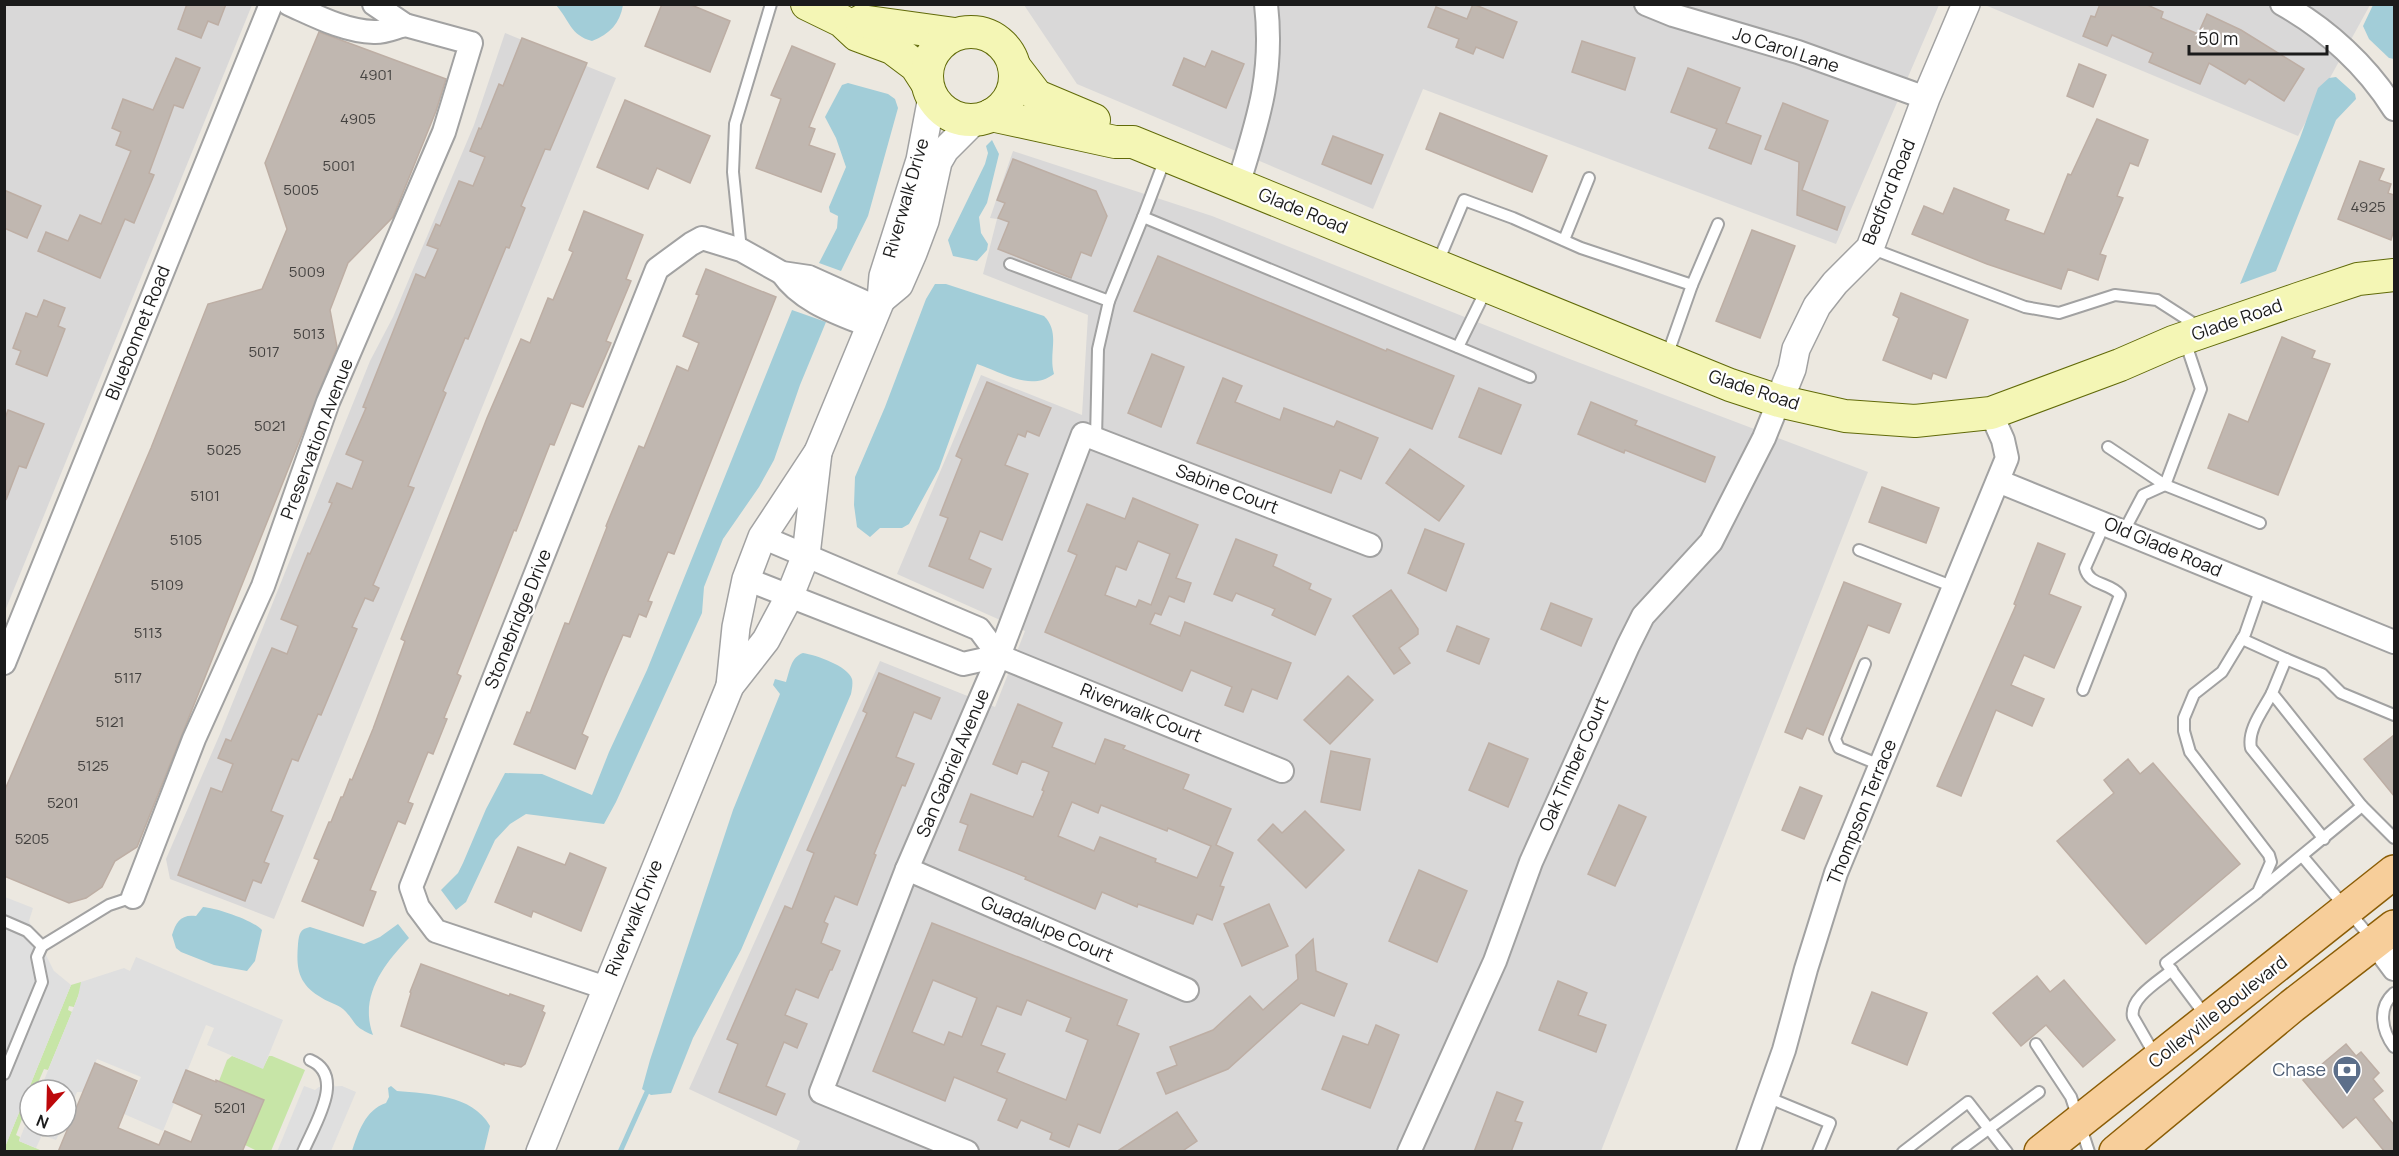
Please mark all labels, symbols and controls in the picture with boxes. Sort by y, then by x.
scale bar [2189,18,2327,56]
street label: Jo Carol Lane [1730,21,1843,78]
text: 50 m [2198,26,2238,50]
house number: 4901 [360,64,393,85]
house number: 4905 [340,108,376,129]
street label: Riverwalk Drive [876,135,934,260]
street label: Bedford Road [1856,135,1920,248]
house number: 5001 [323,155,355,176]
house number: 5005 [283,179,319,200]
street label: Glade Road [1255,181,1352,239]
house number: 4925 [2350,196,2386,217]
house number: 5009 [289,261,325,282]
street label: Bluebonnet Road [99,262,175,403]
street label: Glade Road [2188,292,2285,346]
house number: 5013 [293,323,325,344]
house number: 5017 [248,341,280,362]
street label: Preservation Avenue [274,355,358,523]
street label: Glade Road [1706,363,1803,415]
house number: 5021 [254,415,286,436]
house number: 5025 [206,439,242,460]
street label: Sabine Court [1172,457,1282,519]
house number: 5101 [190,485,220,506]
street label: Old Glade Road [2101,510,2226,582]
house number: 5105 [170,529,202,550]
street label: Stonebridge Drive [478,545,556,692]
house number: 5109 [151,574,183,595]
house number: 5113 [134,622,162,643]
house number: 5117 [114,667,142,688]
street label: Riverwalk Court [1077,677,1206,747]
street label: San Gabriel Avenue [910,685,994,841]
street label: Oak Timber Court [1533,693,1614,835]
house number: 5121 [96,711,124,732]
street label: Thompson Terrace [1821,735,1901,888]
house number: 5125 [77,755,109,776]
house number: 5201 [47,792,79,813]
house number: 5205 [15,828,49,849]
street label: Riverwalk Drive [599,856,667,979]
street label: Guadalupe Court [978,889,1117,967]
street label: Colleyville Boulevard [2143,949,2292,1073]
bank icon: Chase [2331,1054,2363,1096]
place label: Chase [2272,1057,2326,1081]
north arrow [18,1078,78,1138]
house number: 5201 [214,1097,246,1118]
text: N [33,1110,52,1134]

